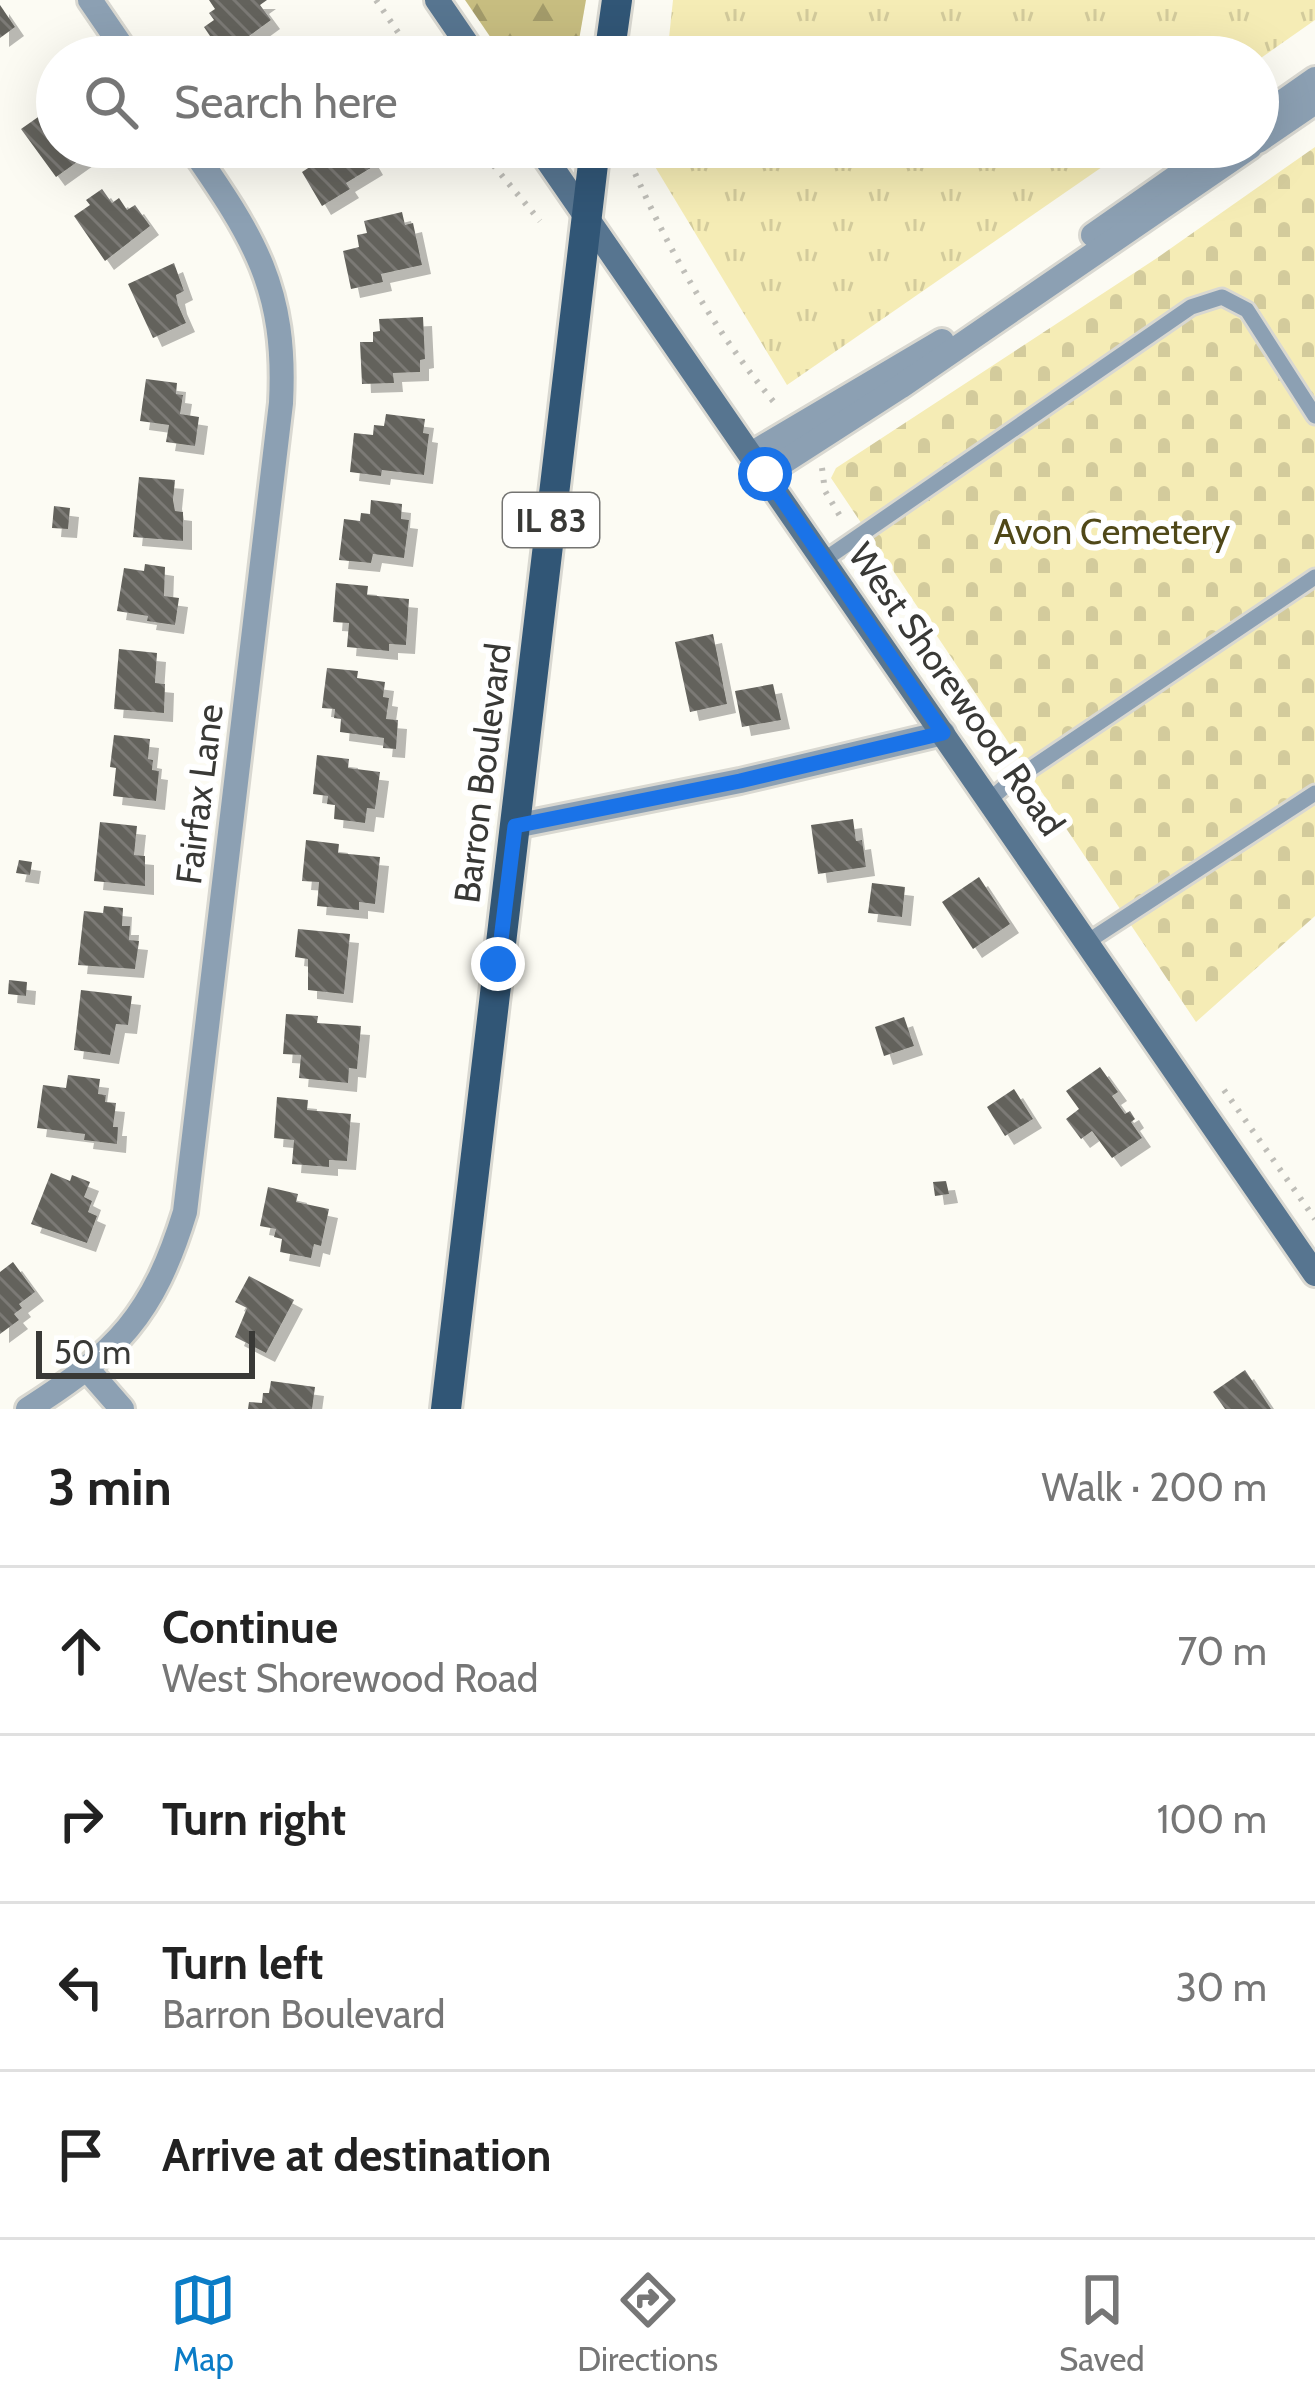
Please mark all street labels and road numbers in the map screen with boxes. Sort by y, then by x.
road number: IL 83 [503,493,599,547]
street label: West Shorewood Road [839,534,1075,844]
street label: Barron Boulevard [444,641,520,905]
street label: Fairfax Lane [166,701,232,887]

